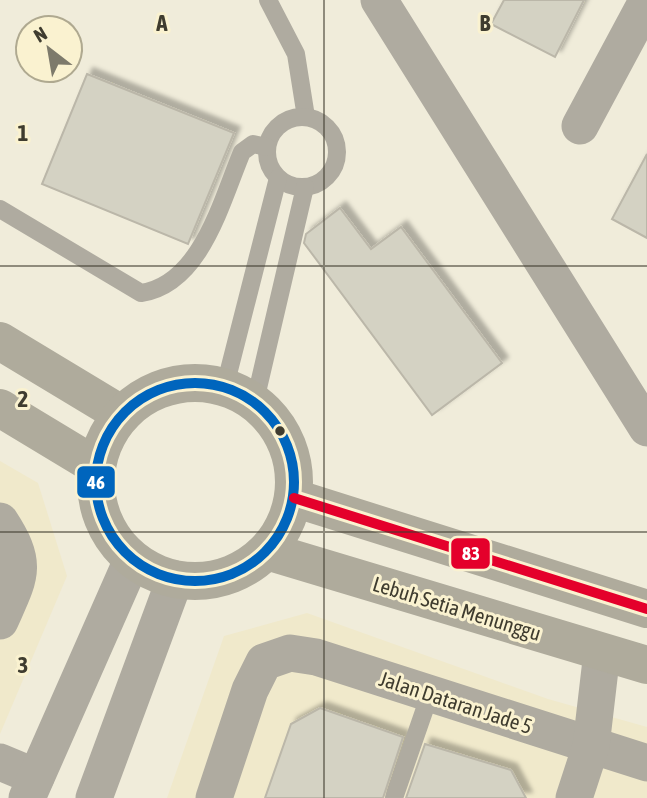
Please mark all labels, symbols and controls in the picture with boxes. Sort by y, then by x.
text: A [155,10,168,36]
text: B [480,10,491,36]
north arrow [14,14,84,84]
text: N [30,22,51,47]
text: 1 [18,120,29,146]
text: 2 [18,386,28,412]
unlabelled marker [273,424,287,438]
line badge: 46 [76,465,116,499]
text: 46 [86,471,105,493]
line badge: 83 [450,537,491,570]
text: 83 [462,542,480,564]
street label: Lebuh Setia Menunggu [370,571,544,645]
text: 3 [18,652,28,678]
street label: Jalan Dataran Jade 5 [376,666,536,738]

